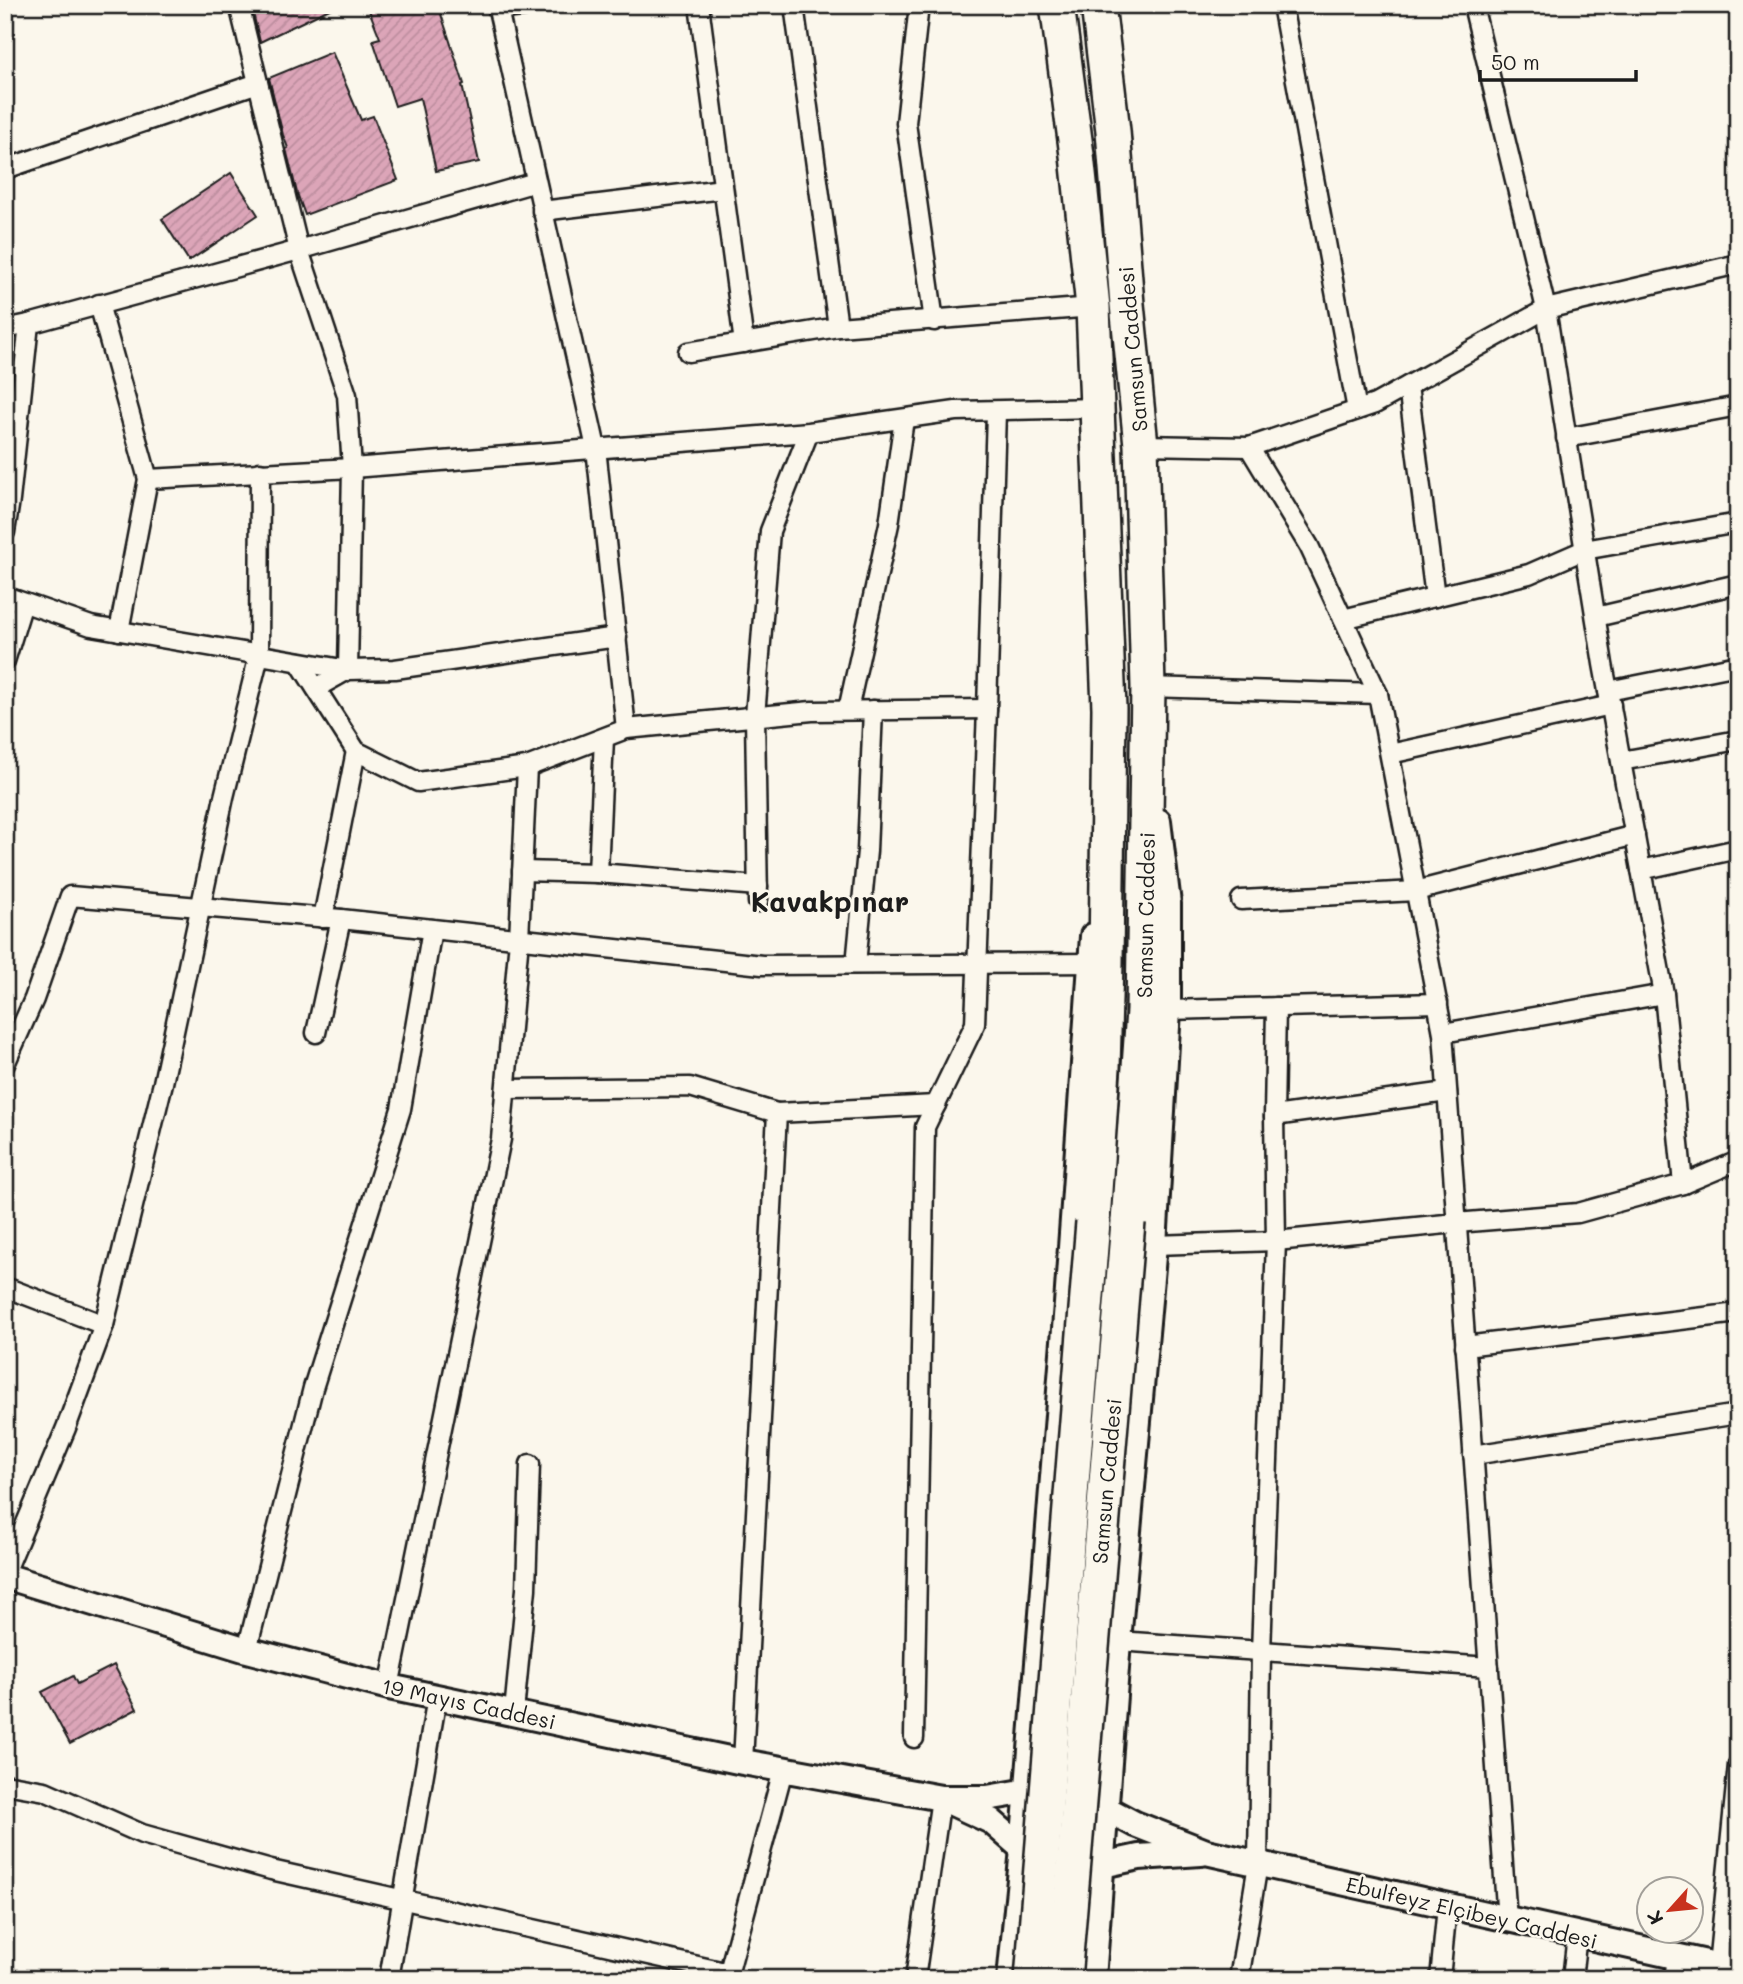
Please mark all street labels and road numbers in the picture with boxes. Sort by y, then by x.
street label: Samsun Caddesi [1111,265,1153,433]
street label: Samsun Caddesi [1130,832,1160,998]
street label: Samsun Caddesi [1085,1397,1127,1565]
street label: 19 Mayıs Caddesi [380,1671,558,1735]
street label: Ebulfeyz Elçibey Caddesi [1344,1870,1600,1954]

